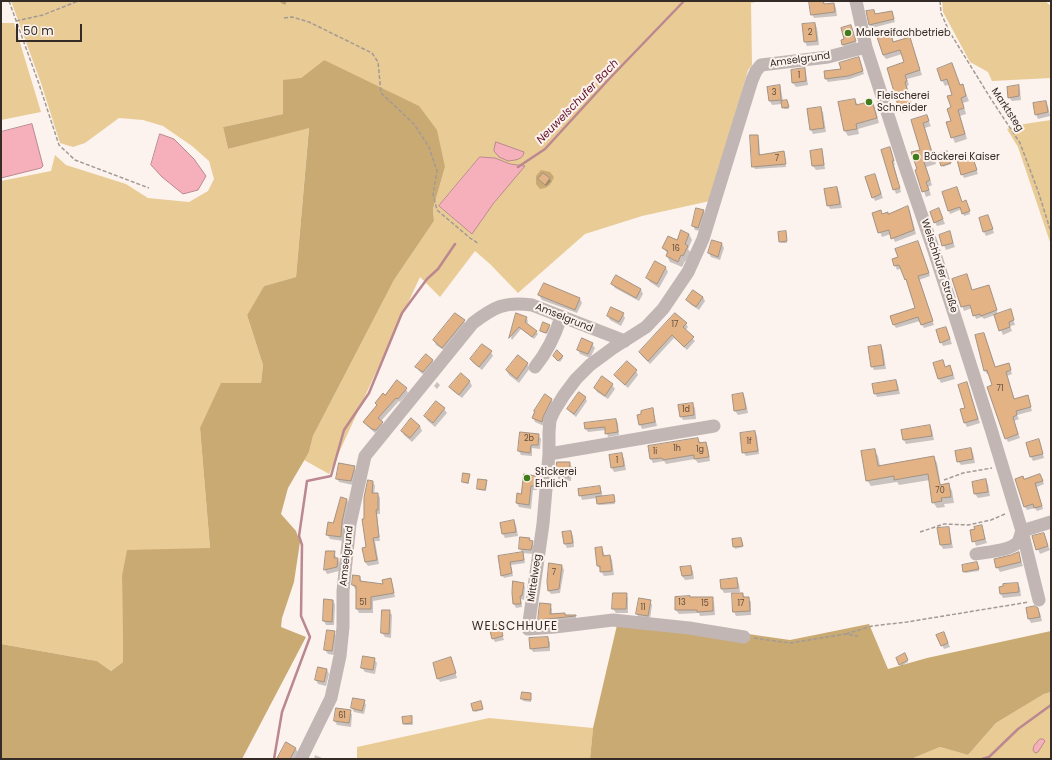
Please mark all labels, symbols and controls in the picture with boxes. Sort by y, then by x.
scale bar [18,16,84,42]
text: 50 m [23,22,54,39]
place label: Malereifachbetrieb [856,27,951,39]
house number: 2 [808,28,812,38]
marker: Malereifachbetrieb [843,28,853,38]
street label: Amselgrund [769,50,831,70]
water label: Neuwelschufer Bach [534,57,622,147]
house number: 1 [798,71,800,81]
street label: Marktsteg [988,86,1026,134]
house number: 3 [772,88,776,98]
place label: Fleischerei Schneider [877,90,929,114]
marker: Fleischerei Schneider [864,97,874,107]
place label: Bäckerei Kaiser [924,151,1000,163]
marker: Bäckerei Kaiser [911,152,921,162]
house number: 7 [775,154,779,164]
street label: Welschhufer Straße [918,218,960,314]
house number: 16 [672,244,680,254]
street label: Amselgrund [533,301,595,335]
house number: 17 [672,320,678,330]
house number: 71 [997,384,1003,394]
house number: 1d [682,405,690,415]
house number: 2b [524,434,534,444]
house number: 1f [746,437,752,447]
house number: 1h [673,444,681,454]
house number: 1g [696,445,704,455]
house number: 1i [653,447,657,457]
house number: 1 [616,456,618,466]
place label: Stickerei Ehrlich [535,466,577,490]
marker: Stickerei Ehrlich [522,473,532,483]
house number: 70 [935,486,945,496]
street label: Amselgrund [338,525,356,587]
street label: Mittelweg [526,553,544,603]
house number: 7 [552,568,556,578]
house number: 51 [359,598,367,608]
house number: 13 [678,598,686,608]
house number: 15 [701,599,709,609]
house number: 17 [738,599,744,609]
house number: 11 [640,603,646,613]
district label: WELSCHHUFE [472,620,558,634]
house number: 61 [338,711,346,721]

